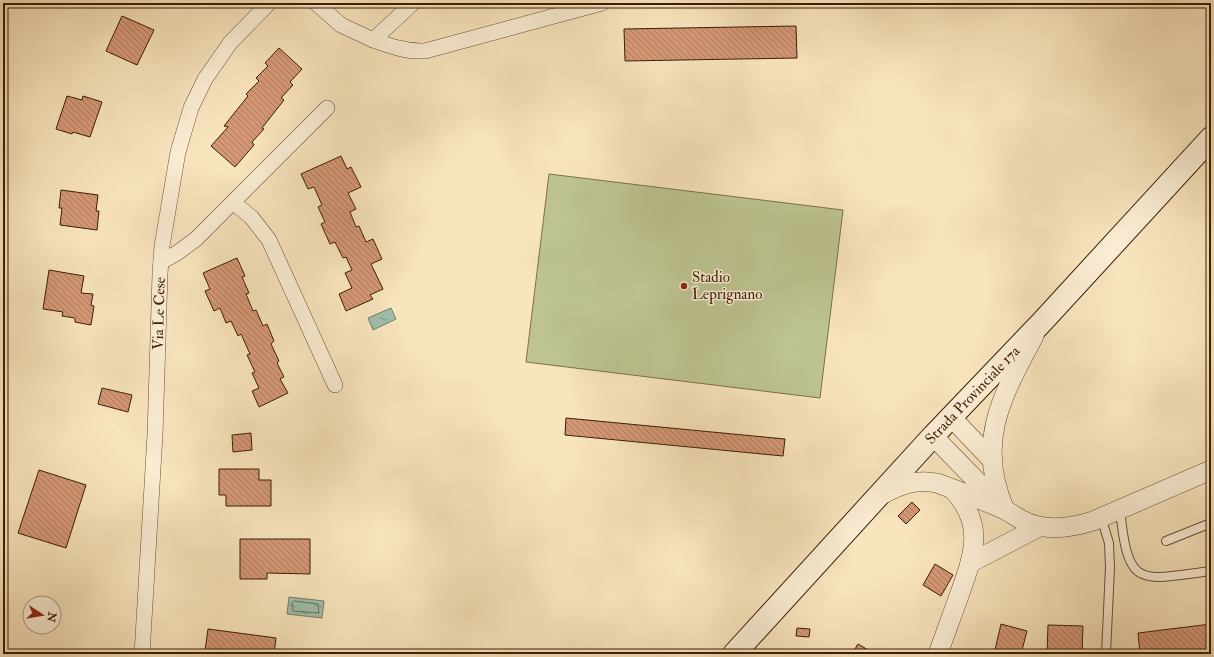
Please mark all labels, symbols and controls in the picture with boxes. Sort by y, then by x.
place label: Stadio Leprignano [692,268,762,305]
street label: Via Le Cese [148,277,169,350]
marker: Stadio Leprignano [679,281,689,291]
street label: Strada Provinciale 17a [921,341,1024,448]
north arrow [22,595,62,635]
text: N [44,610,59,624]

